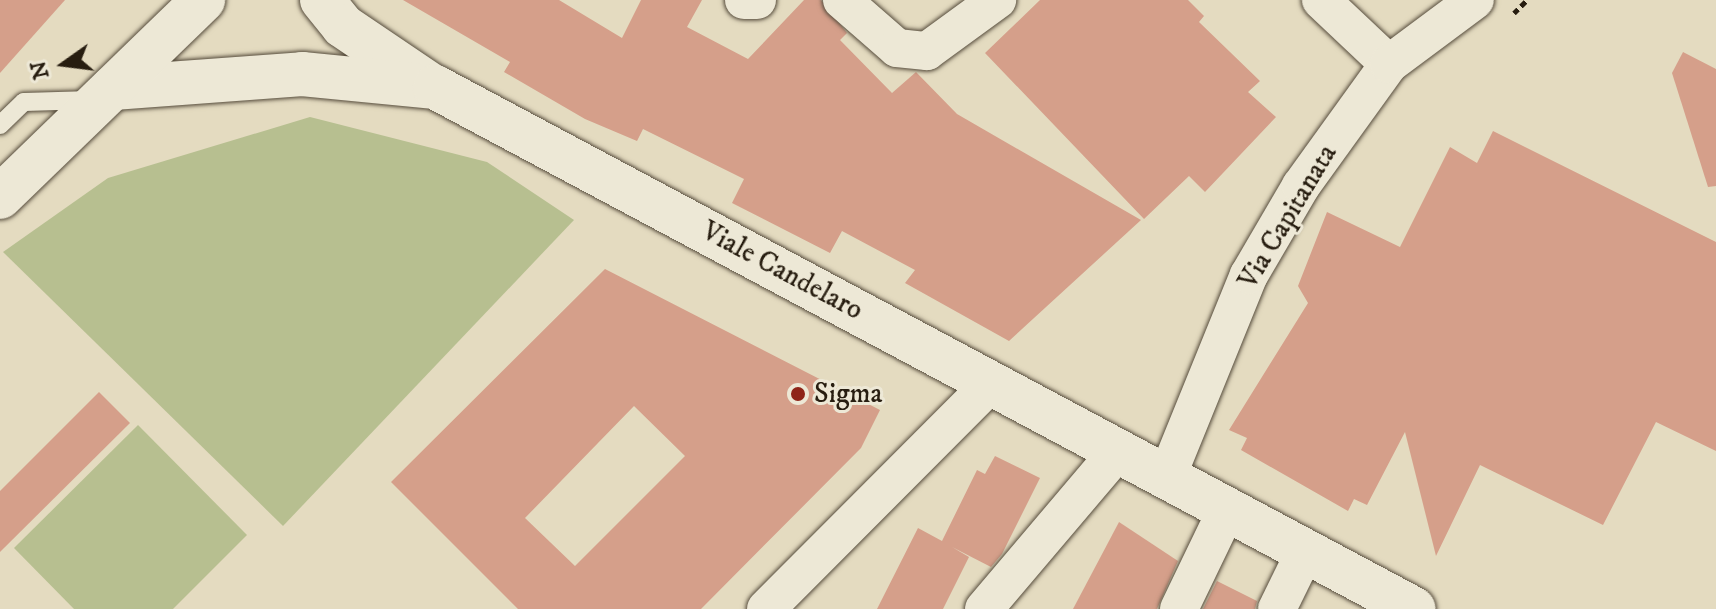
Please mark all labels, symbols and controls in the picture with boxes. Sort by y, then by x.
north arrow [24,24,104,104]
text: N [25,58,56,82]
street label: Via Capitanata [1232,139,1344,295]
street label: Viale Candelaro [696,215,868,327]
place label: Sigma [814,377,882,411]
marker: Sigma [789,385,807,403]

